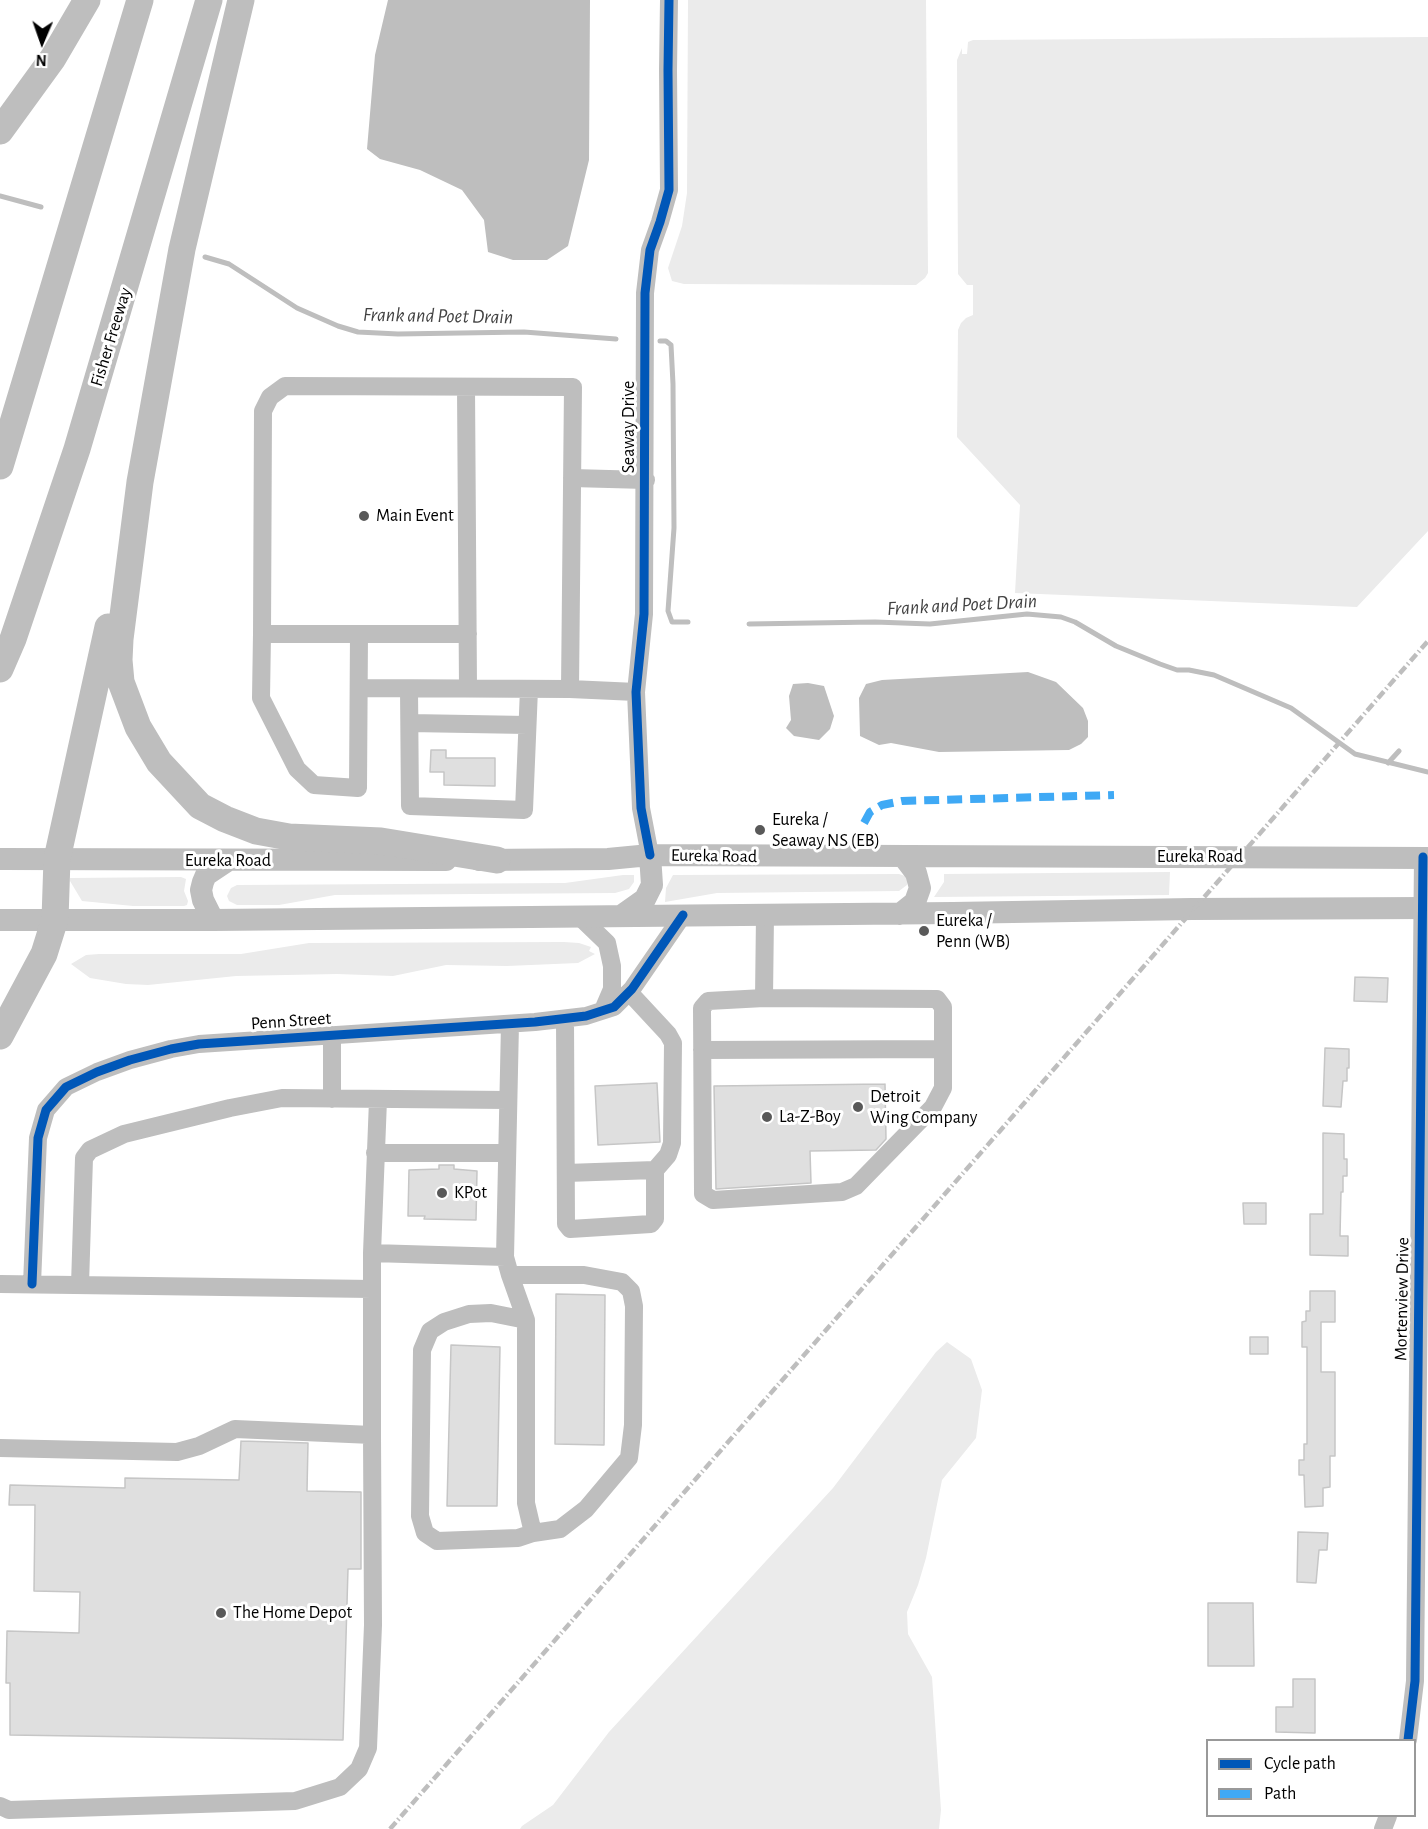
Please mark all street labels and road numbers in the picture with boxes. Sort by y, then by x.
street label: Fisher Freeway [86,285,136,389]
street label: Seaway Drive [618,381,640,473]
street label: Eureka Road [671,844,757,868]
street label: Eureka Road [1157,846,1243,868]
street label: Eureka Road [185,850,271,872]
street label: Penn Street [250,1007,332,1035]
street label: Mortenview Drive [1390,1237,1414,1361]

